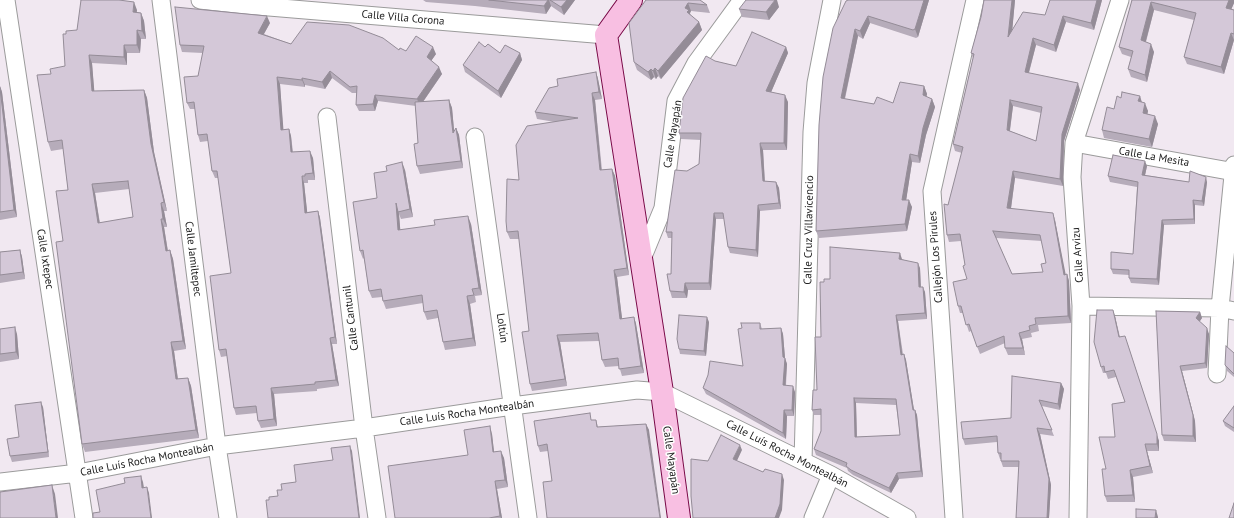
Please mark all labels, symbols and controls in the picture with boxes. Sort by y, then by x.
street label: Calle Villa Corona [361,8,445,28]
street label: Calle Mayapán [661,99,685,169]
street label: Calle La Mesita [1118,144,1190,170]
street label: Calle Cruz Villavicencio [801,175,817,285]
street label: Callejón Los Pirules [926,211,946,303]
street label: Calle Jamiltepec [182,221,204,297]
street label: Calle Arvizu [1069,227,1087,283]
street label: Calle Ixtepec [34,228,56,290]
street label: Calle Cantunil [340,284,362,352]
street label: Loltún [493,312,511,344]
street label: Calle Luís Rocha Montealbán [399,397,535,429]
street label: Calle Luís Rocha Montealbán [724,417,850,491]
street label: Calle Mayapán [660,425,682,495]
street label: Calle Luís Rocha Montealbán [79,441,215,479]

